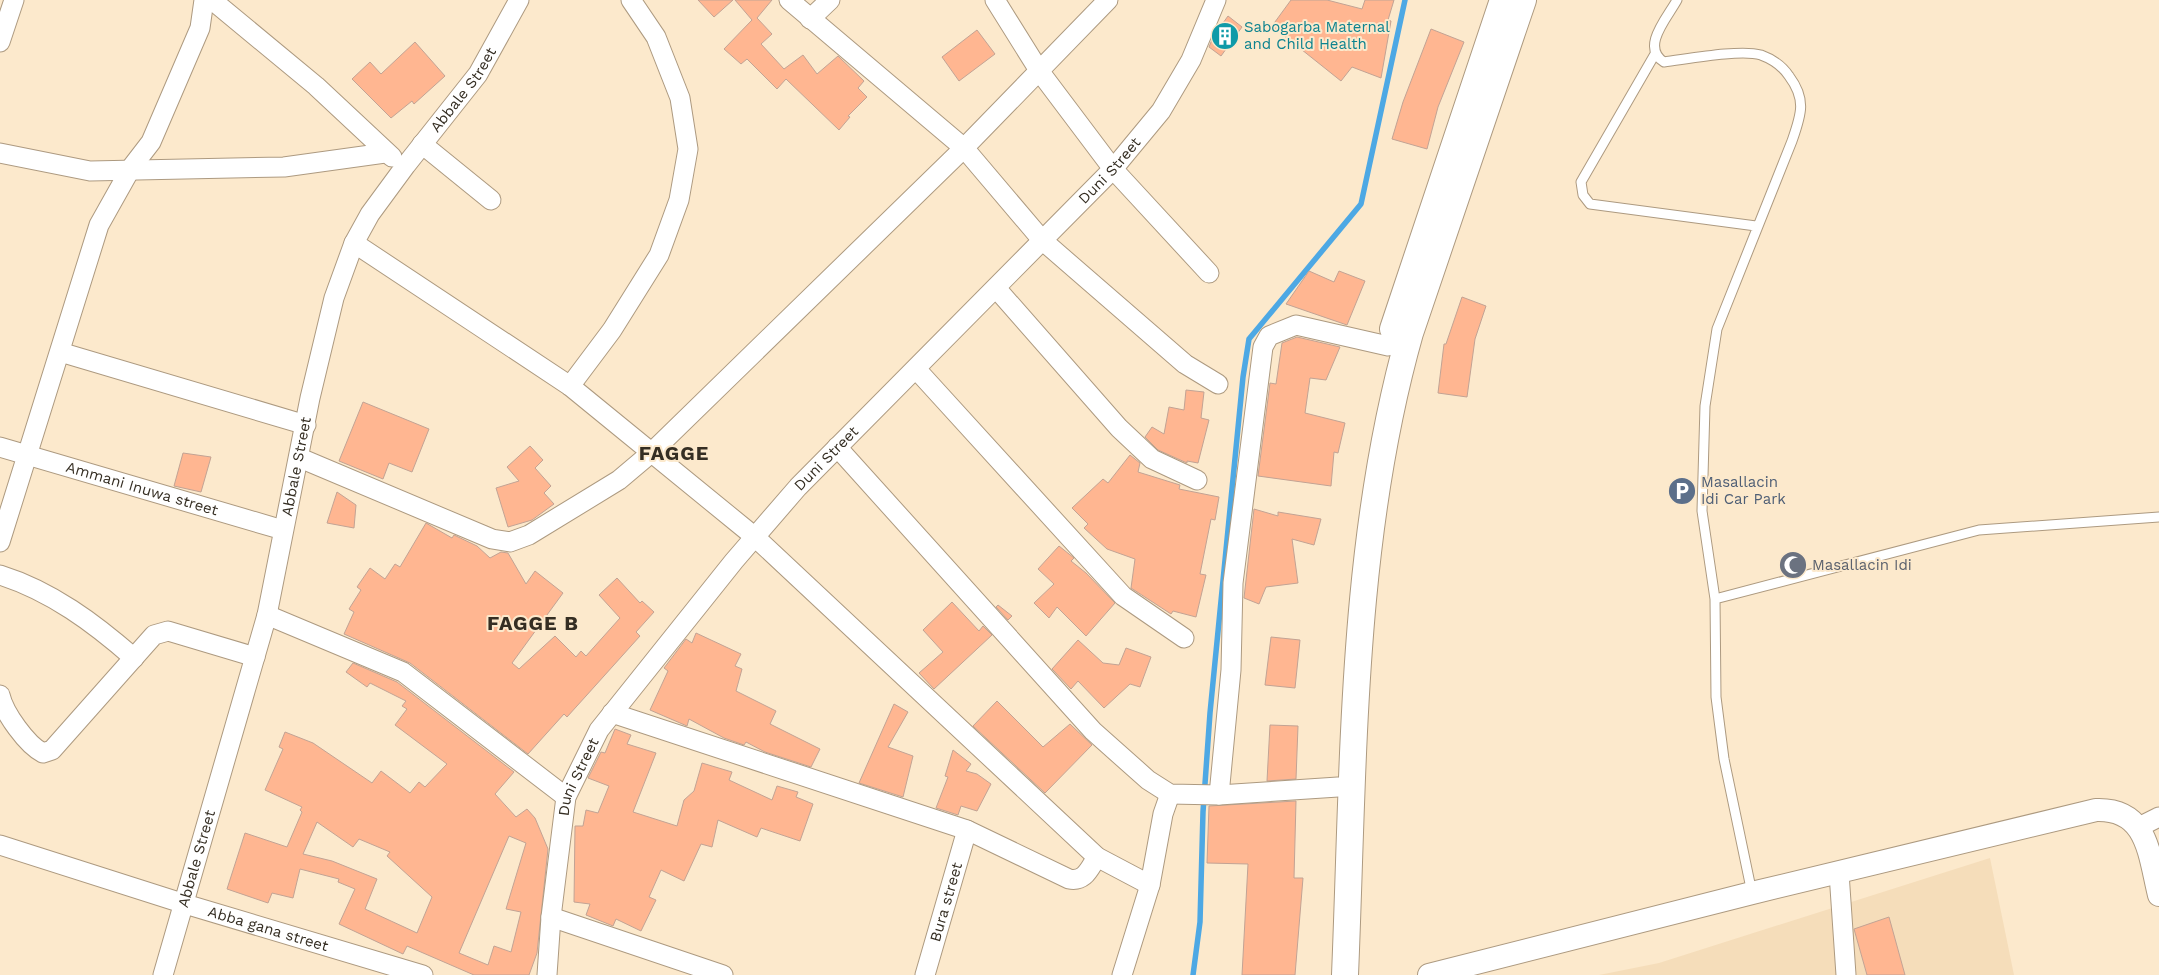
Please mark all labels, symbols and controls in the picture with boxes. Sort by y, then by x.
place label: Sabogarba Maternal and Child Health [1244,18,1390,53]
building icon: Sabogarba Maternal and Child Health [1210,21,1240,51]
street label: Abbale Street [426,44,500,136]
street label: Duni Street [1075,133,1145,208]
street label: Abbale Street [278,415,315,518]
street label: Duni Street [790,422,863,495]
district label: FAGGE [639,441,709,465]
street label: Ammani Inuwa street [64,458,221,520]
place label: Masallacin Idi Car Park [1701,473,1786,508]
parking icon: Masallacin Idi Car Park [1667,476,1697,506]
mosque icon: Masallacin Idi [1778,550,1808,580]
place label: Masallacin Idi [1812,556,1912,574]
district label: FAGGE B [487,611,579,635]
street label: Duni Street [555,734,603,817]
street label: Abbale Street [174,807,219,910]
street label: Bura street [926,860,966,944]
street label: Abba gana street [206,902,331,955]

